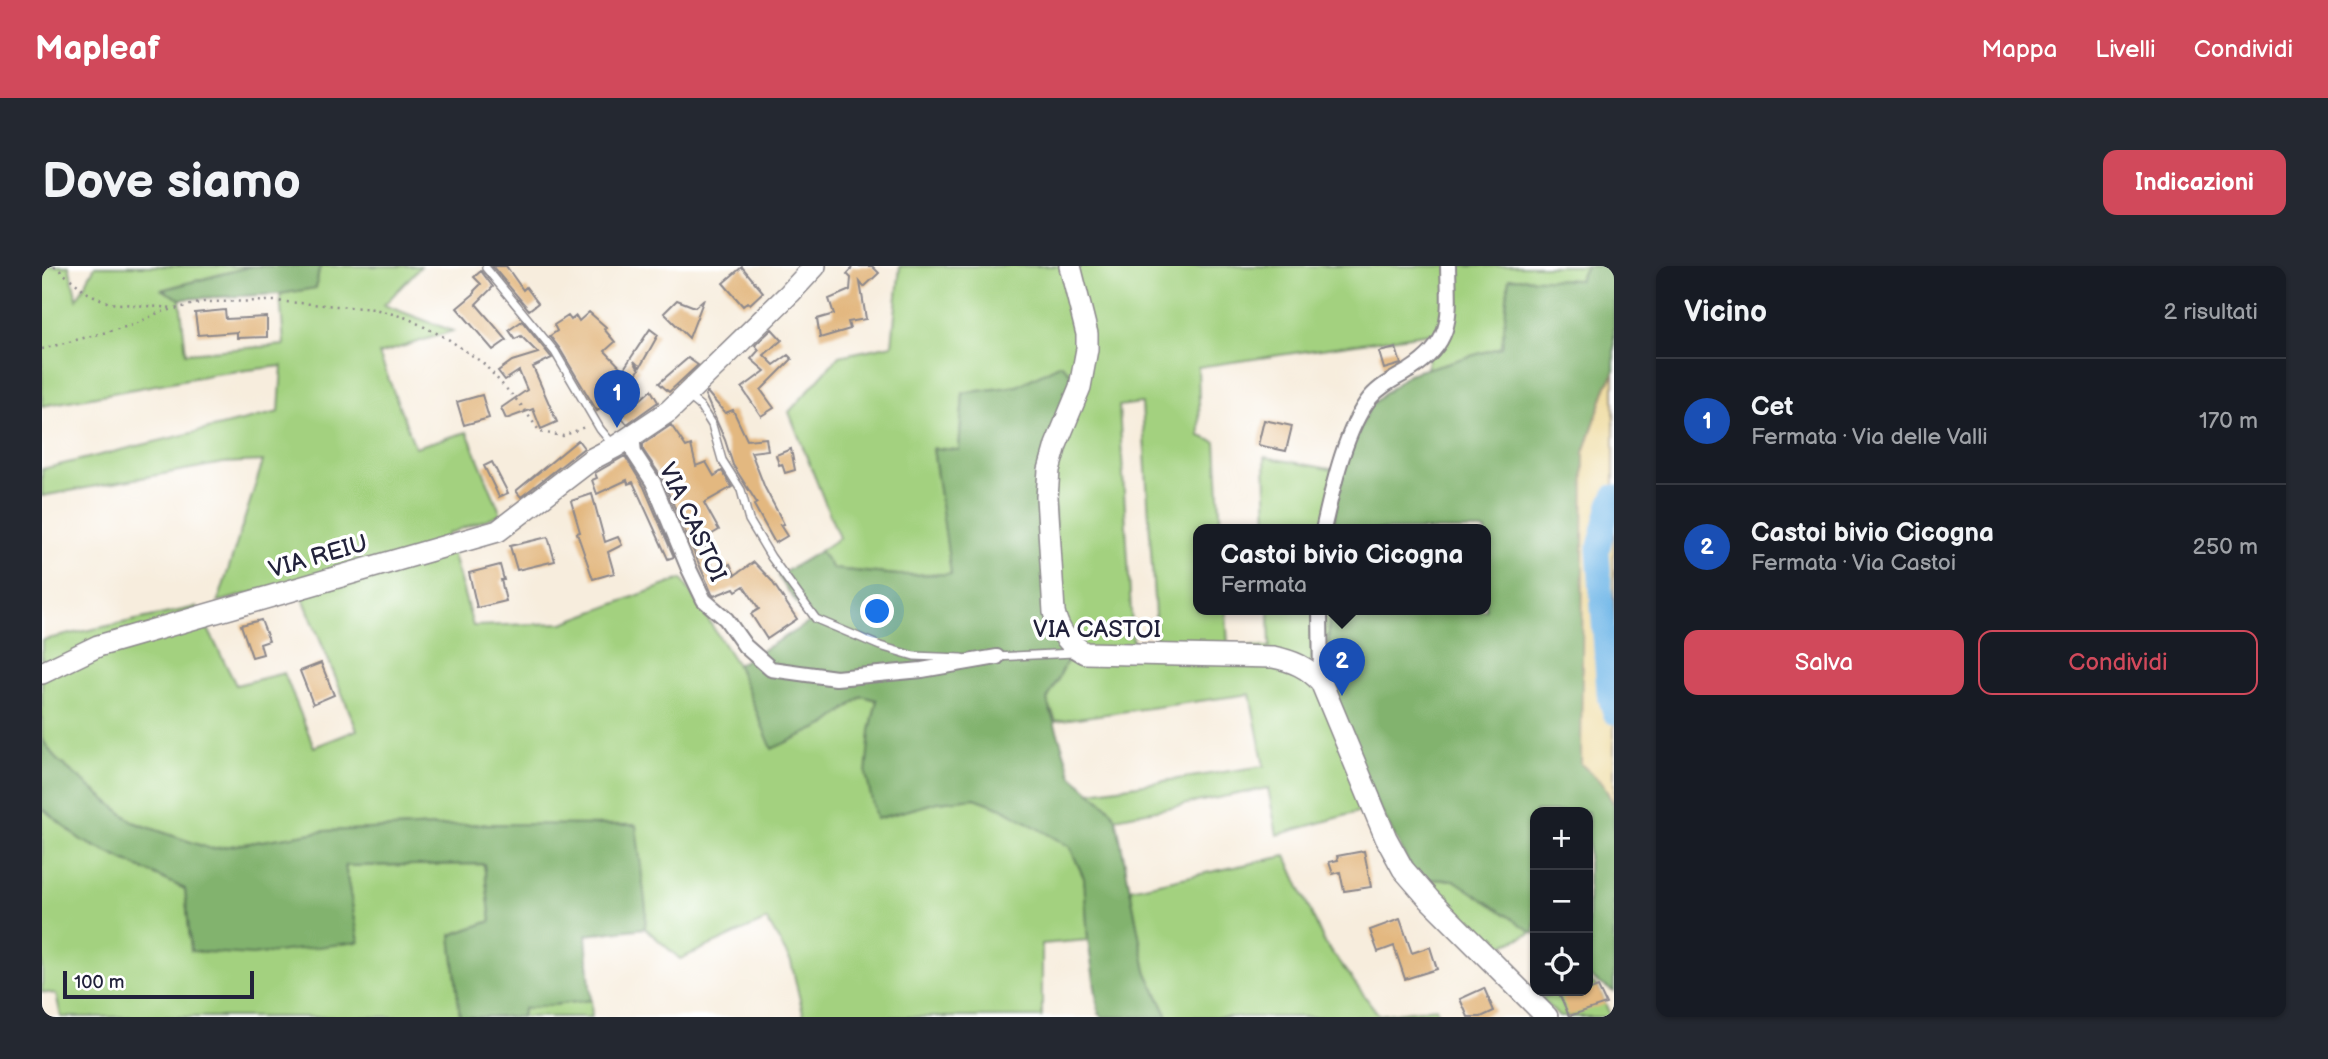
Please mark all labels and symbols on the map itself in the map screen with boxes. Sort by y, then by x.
pin: 1 [594,370,640,428]
street label: VIA CASTOI [652,458,733,586]
street label: VIA REIU [265,529,371,584]
your location [860,594,894,628]
street label: VIA CASTOI [1033,615,1161,644]
pin: 2 [1319,638,1365,696]
scale bar [63,968,254,1000]

